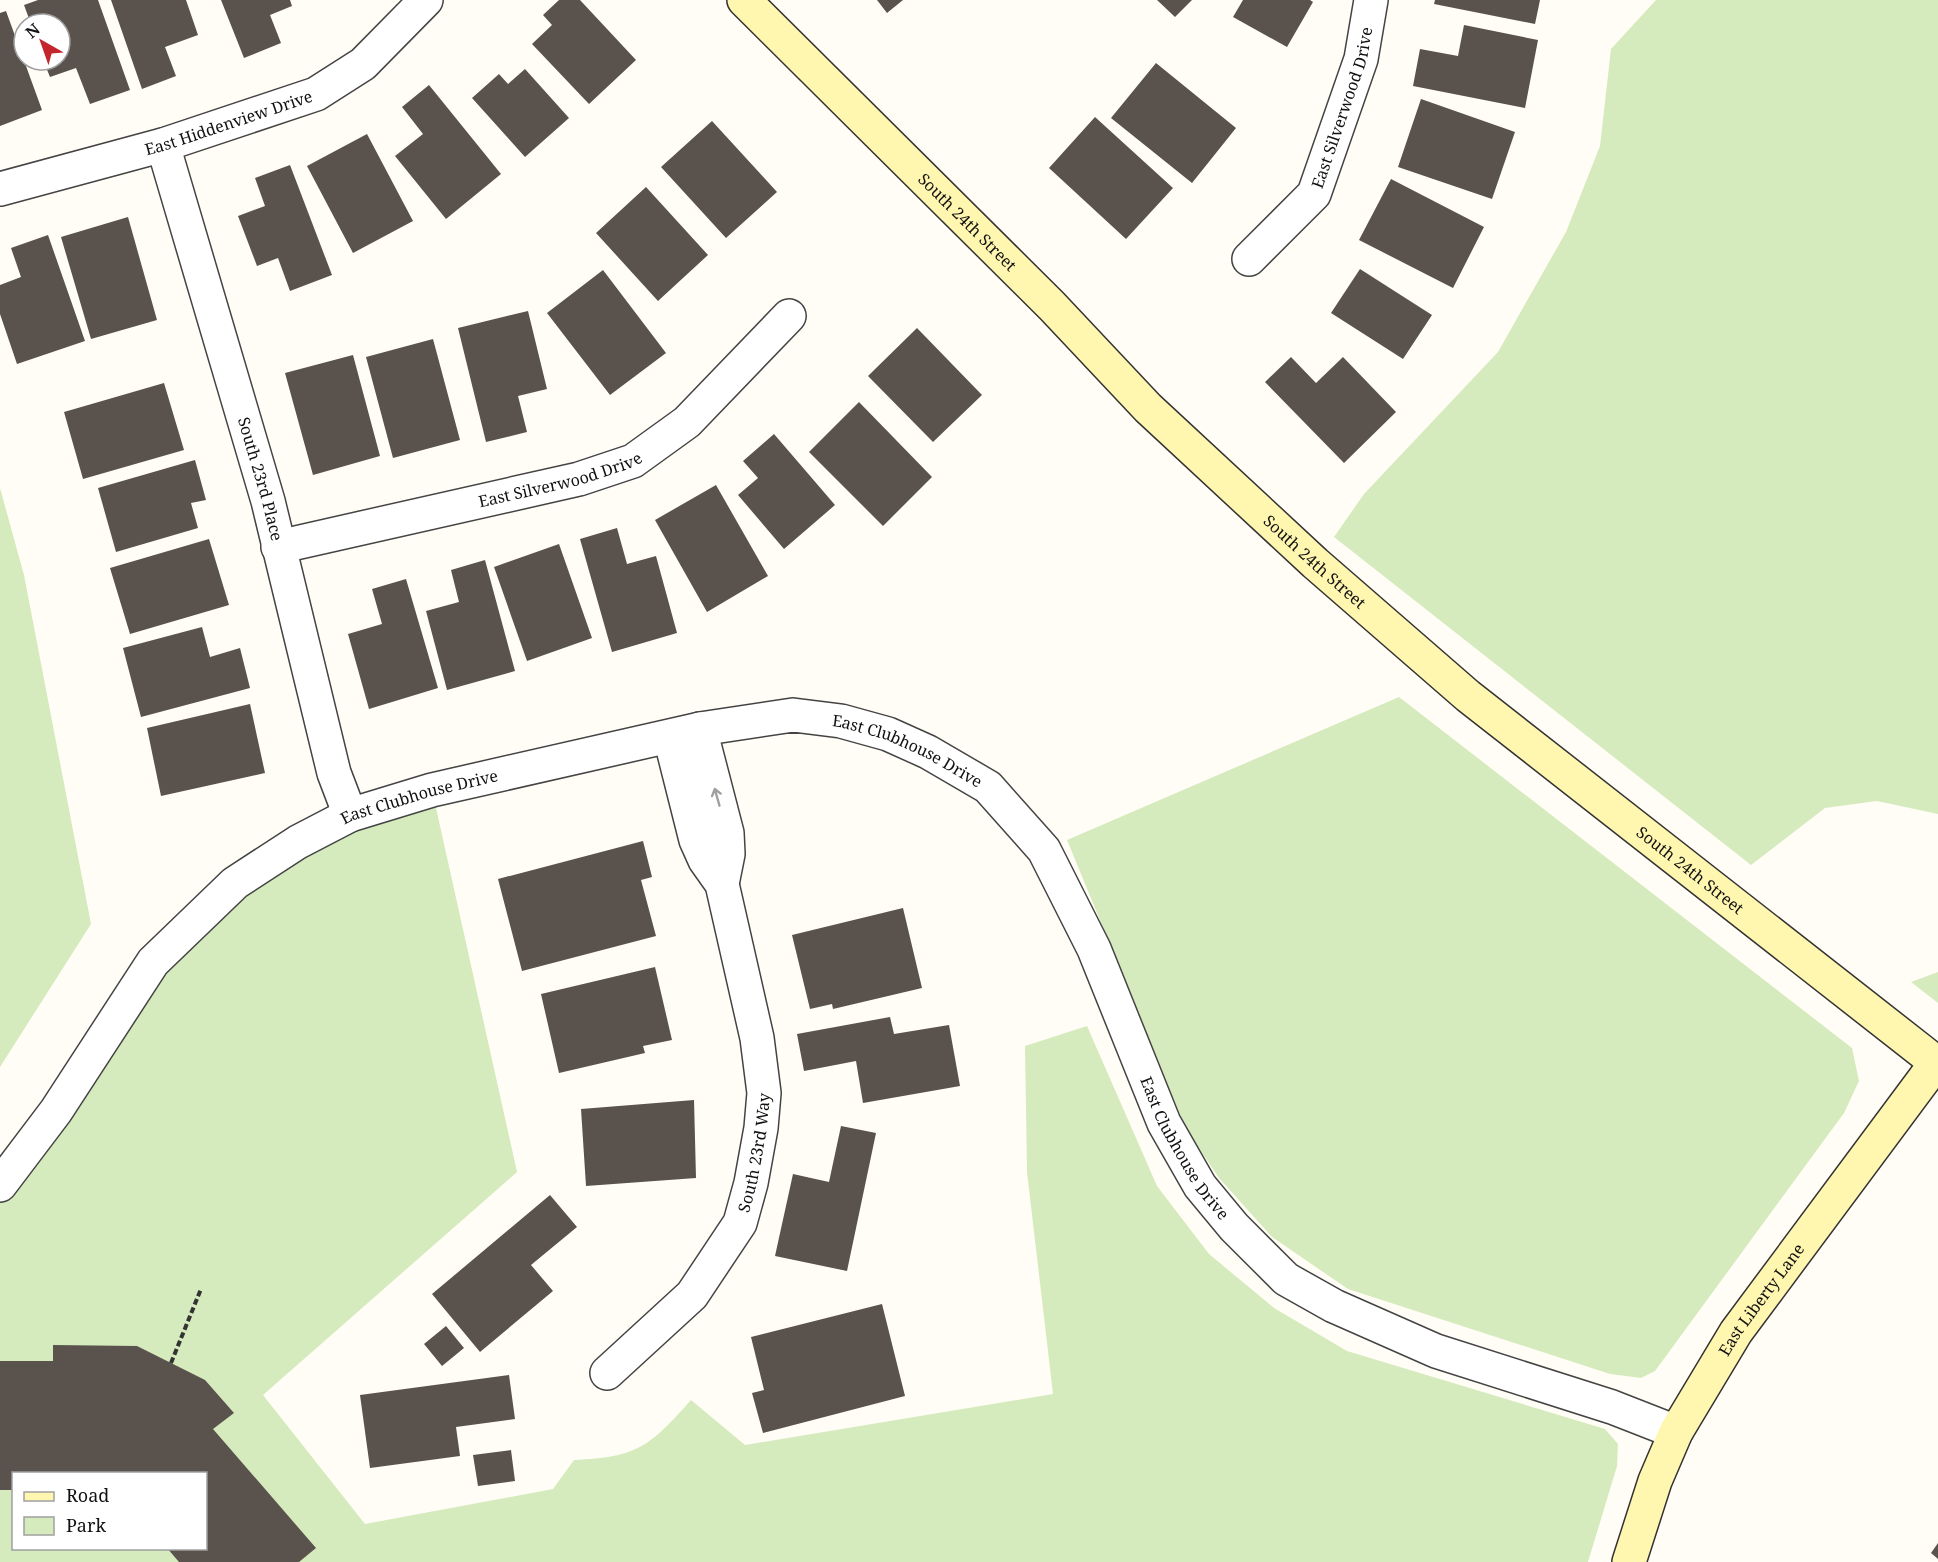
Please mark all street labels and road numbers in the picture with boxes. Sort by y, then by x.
street label: East Silverwood Drive [1306,25,1377,191]
street label: East Hiddenview Drive [142,85,315,160]
street label: South 24th Street [913,168,1022,276]
street label: South 23rd Place [233,414,288,543]
street label: East Silverwood Drive [476,447,647,512]
street label: South 24th Street [1259,510,1371,614]
street label: East Clubhouse Drive [831,709,987,792]
street label: East Clubhouse Drive [337,764,500,829]
street label: South 24th Street [1632,821,1749,919]
street label: East Clubhouse Drive [1135,1073,1234,1224]
street label: South 23rd Way [732,1091,775,1215]
street label: East Liberty Lane [1713,1239,1809,1360]

